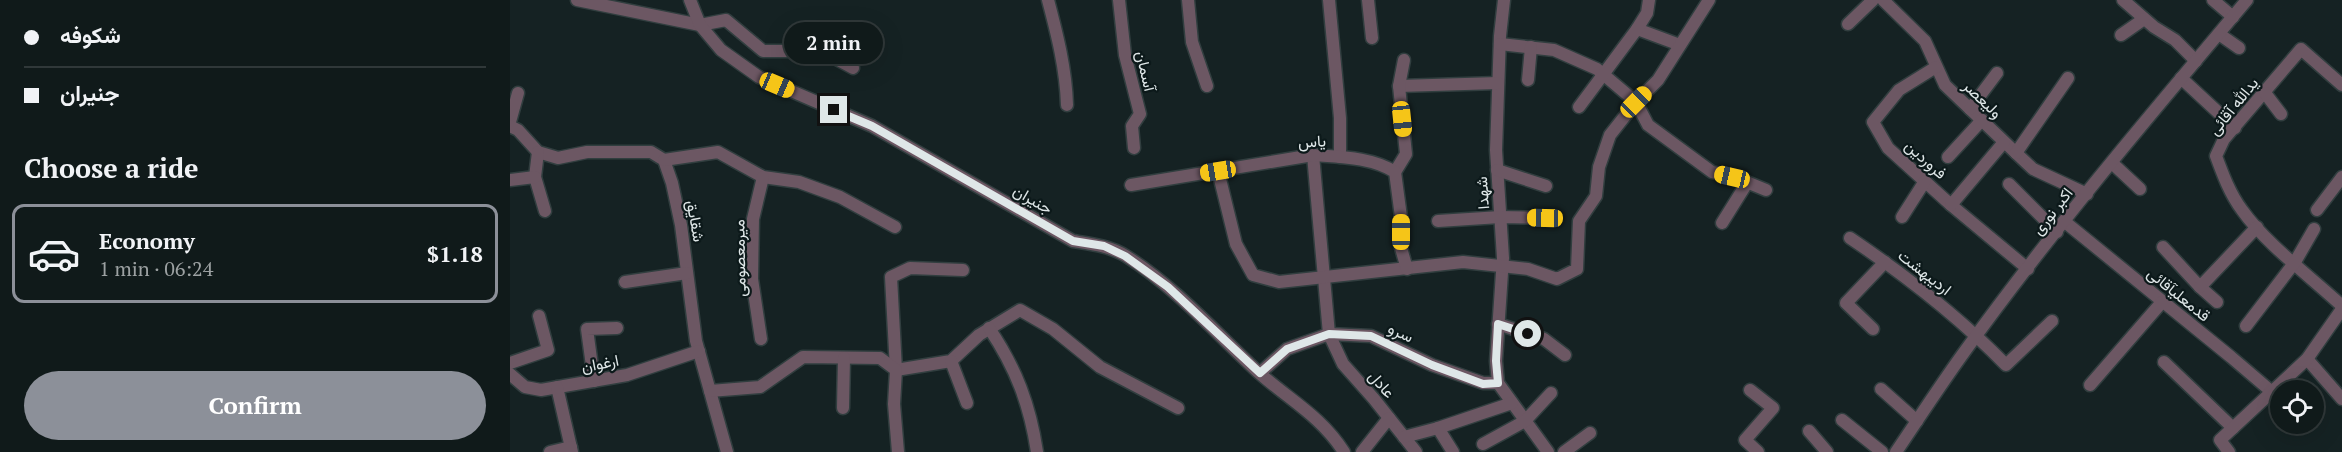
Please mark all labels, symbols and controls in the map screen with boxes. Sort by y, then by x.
text: شکوفه [60,20,121,49]
callout: 2 min [784,23,884,65]
text: 2 min [806,29,861,56]
street label: آسمان [1131,49,1162,94]
car [757,70,797,100]
street label: یدالله آقائی [2203,72,2263,140]
street label: ولیعصر [1958,74,2007,123]
text: جنیران [60,78,119,107]
car [1617,83,1655,121]
route end [820,96,847,123]
car [1391,100,1413,138]
street label: یاس [1297,129,1327,153]
street label: فروردین [1900,134,1952,184]
text: Choose a ride [24,150,199,186]
car [1199,159,1237,183]
car [1712,164,1752,190]
street label: شهدا [1470,176,1494,210]
street label: جنیران [1009,179,1057,219]
street label: اکبر نوری [2026,183,2078,239]
street label: شقایق [682,198,710,244]
car [1527,209,1563,227]
car [1392,214,1410,250]
street label: میرمعصومی [727,219,751,297]
text: Economy [99,226,195,255]
icon: car [27,227,81,281]
text: $1.18 [427,239,483,268]
street label: اردیبهشت [1894,244,1956,300]
text: 1 min · 06:24 [99,255,213,282]
street label: قدمعلیآقائی [2143,262,2215,326]
street label: سرو [1385,317,1417,347]
route start [1514,320,1541,347]
street label: ارغوان [579,349,621,377]
street label: عادل [1364,365,1400,403]
button: Confirm [24,371,486,440]
map controls [2270,380,2324,434]
button: locate [2270,380,2324,434]

